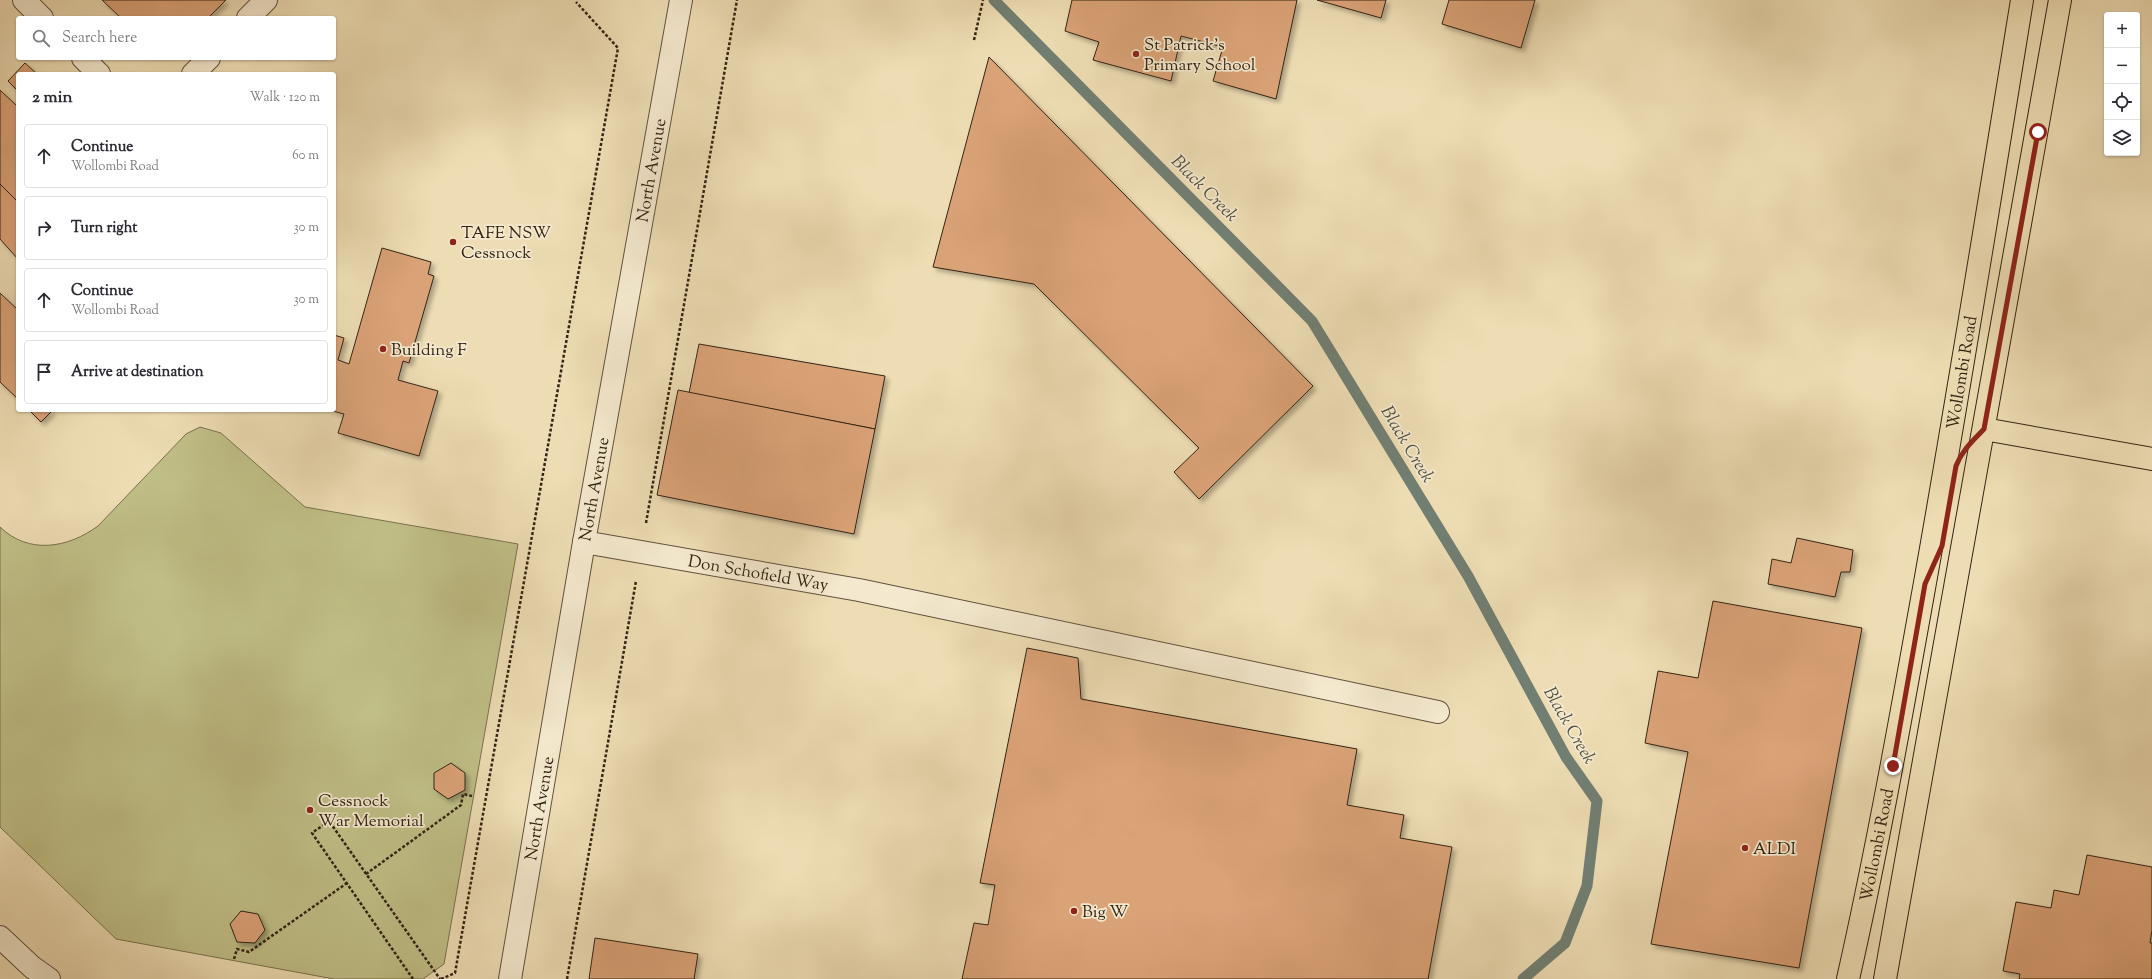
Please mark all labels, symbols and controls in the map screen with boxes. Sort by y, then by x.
map controls [2104,12,2140,156]
button: + [2104,12,2140,48]
search box [16,16,336,60]
icon: search [30,27,52,49]
text: Search here [62,28,137,49]
place label: St Patrick's Primary School [1144,34,1256,78]
button: − [2104,48,2140,84]
marker: St Patrick's Primary School [1131,49,1141,59]
button: locate [2104,84,2140,120]
text: 2 min [32,86,73,110]
text: Walk · 120 m [250,89,320,107]
street label: North Avenue [631,116,674,224]
button: layers [2104,120,2140,156]
route start [2029,123,2047,141]
text: Continue [71,137,133,158]
icon: ahead [33,145,55,167]
text: 60 m [292,147,319,165]
water label: Black Creek [1164,150,1243,229]
text: Wollombi Road [71,158,159,176]
icon: right [33,217,55,239]
text: Turn right [71,218,137,239]
text: 30 m [293,219,319,237]
place label: TAFE NSW Cessnock [461,222,551,266]
marker: TAFE NSW Cessnock [448,237,458,247]
text: Continue [71,281,133,302]
icon: ahead [33,289,55,311]
text: 30 m [293,291,319,309]
text: Wollombi Road [71,302,159,320]
street label: Wollombi Road [1942,314,1984,432]
place label: Building F [391,339,467,363]
marker: Building F [378,344,388,354]
icon: arrive [33,361,55,383]
text: Arrive at destination [71,362,204,383]
water label: Black Creek [1373,402,1439,488]
street label: North Avenue [574,435,617,543]
street label: Don Schofield Way [686,550,831,599]
water label: Black Creek [1536,682,1601,770]
street label: North Avenue [520,755,561,863]
route end [1884,757,1902,775]
street label: Wollombi Road [1855,786,1901,904]
place label: Cessnock War Memorial [318,790,424,834]
marker: Cessnock War Memorial [305,805,315,815]
place label: ALDI [1753,838,1797,862]
marker: ALDI [1740,843,1750,853]
place label: Big W [1082,901,1128,925]
marker: Big W [1069,906,1079,916]

